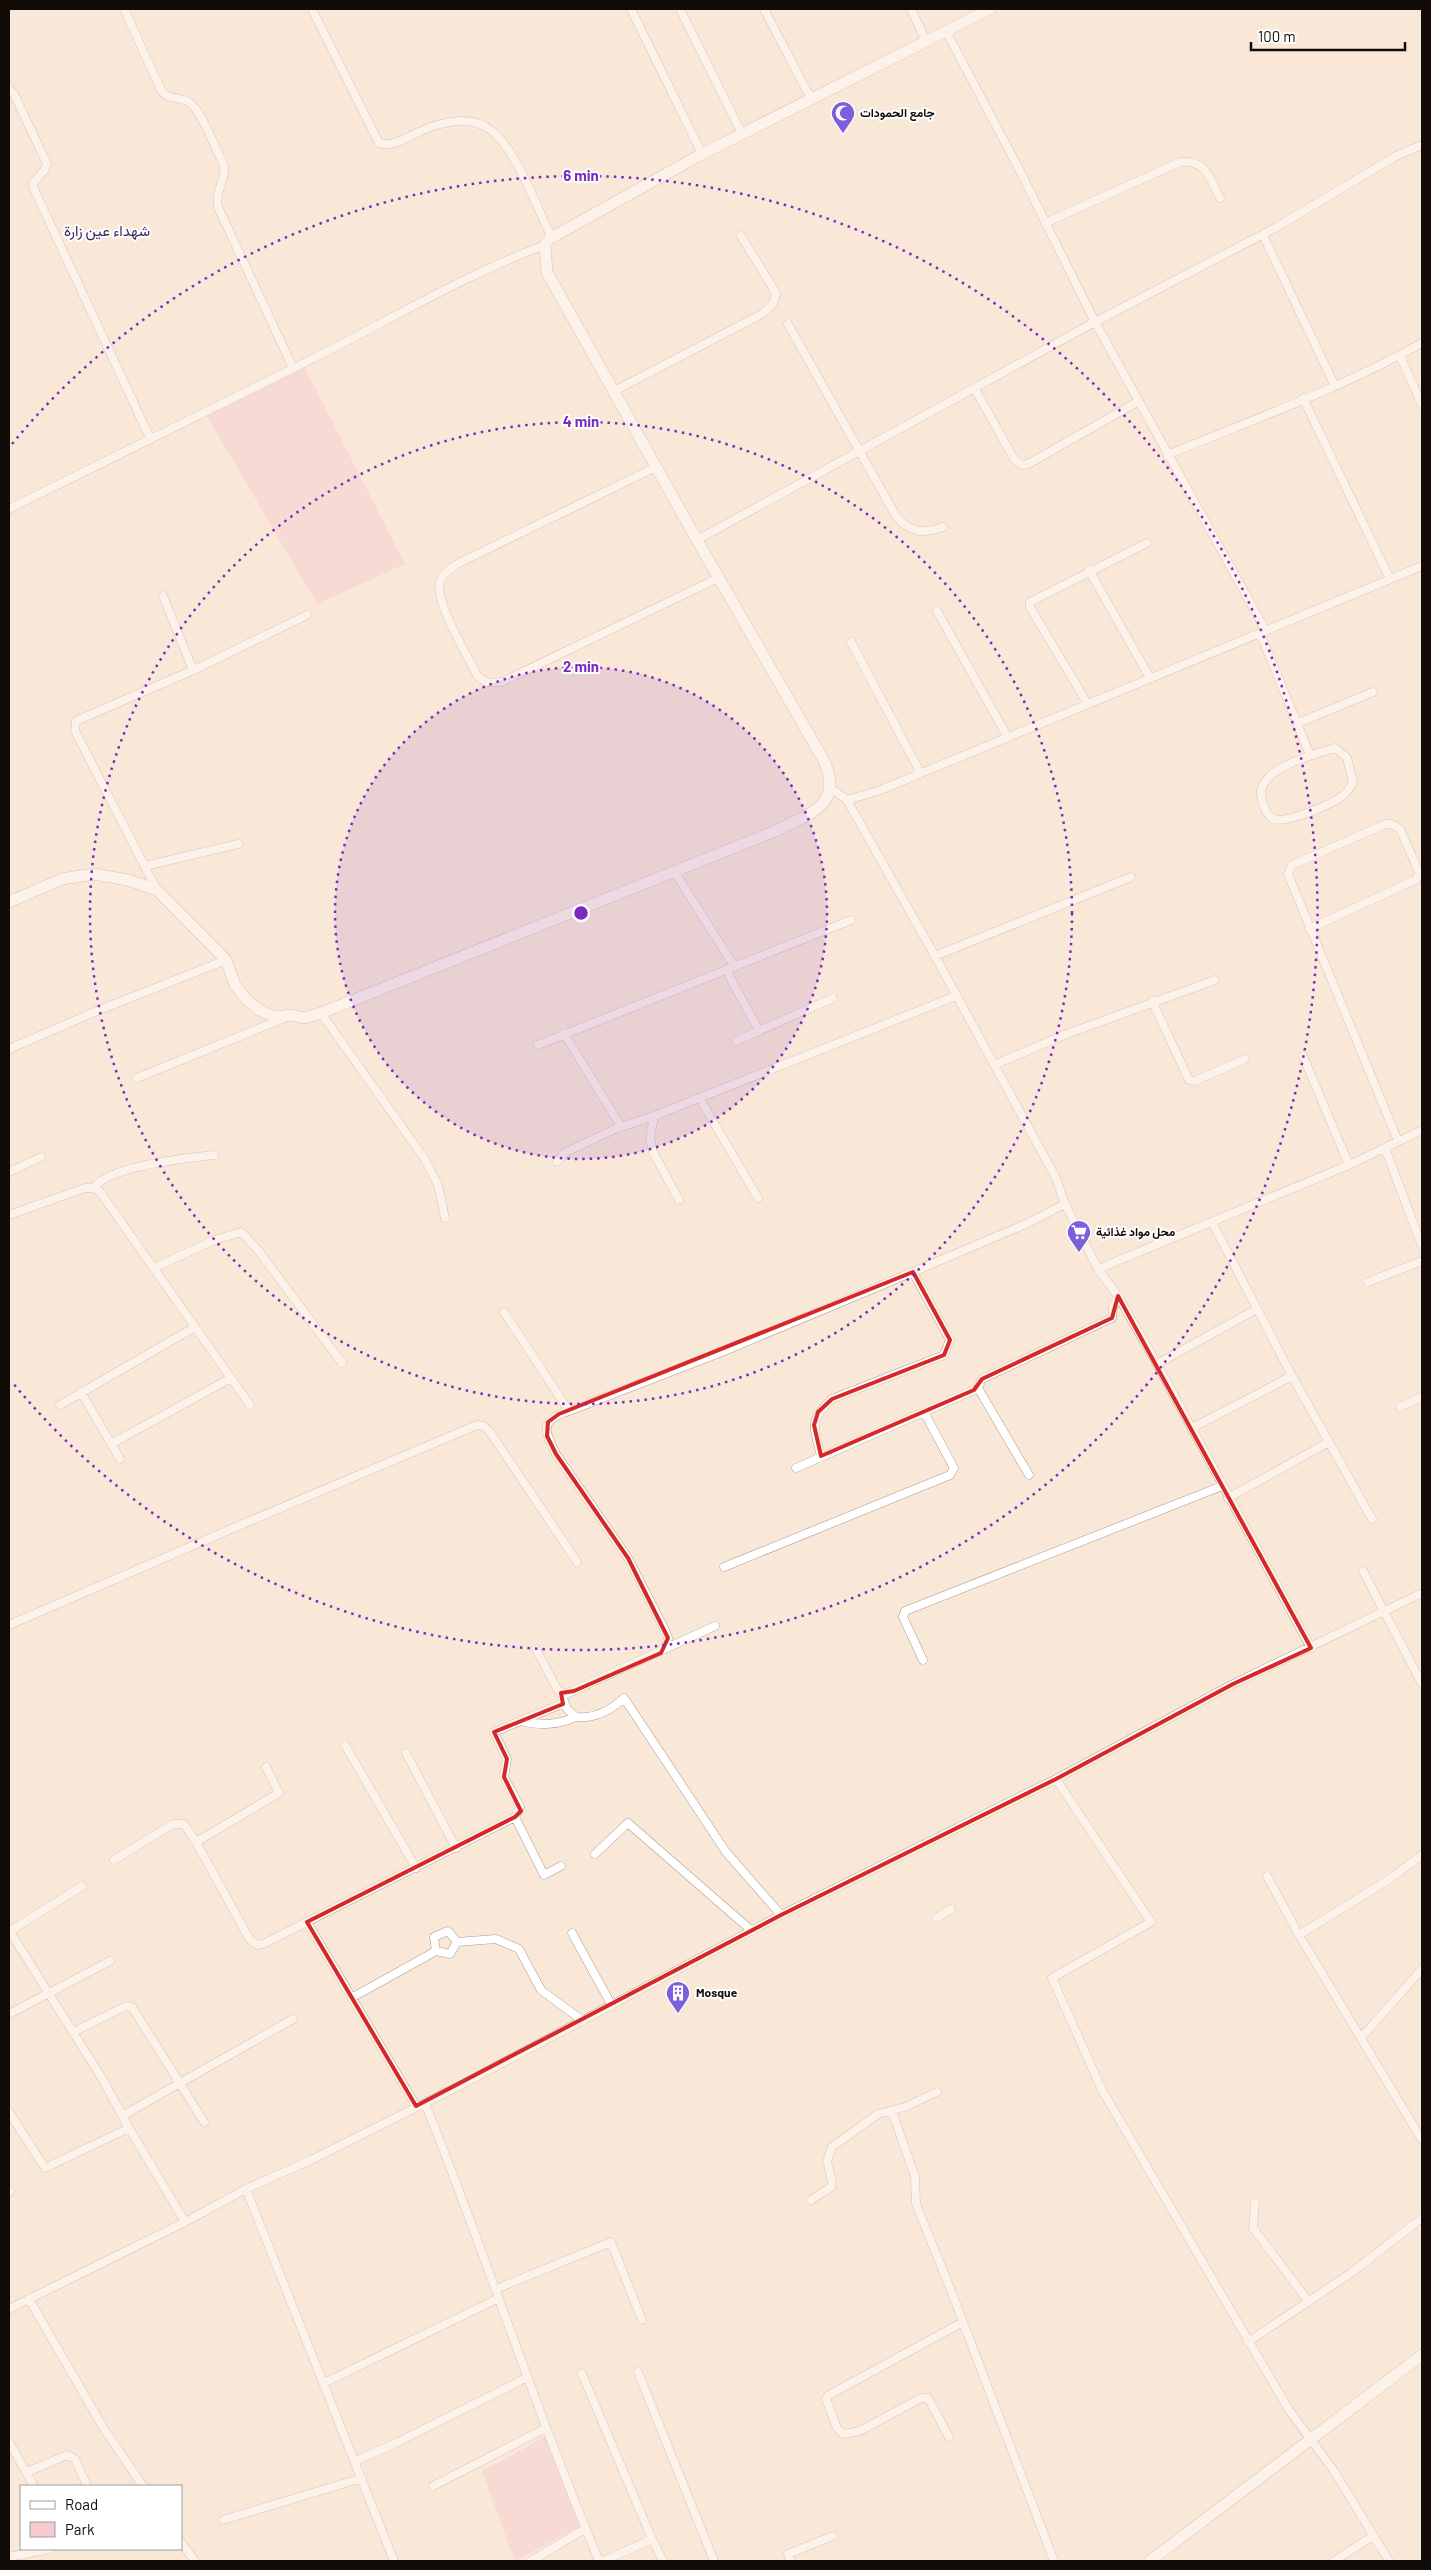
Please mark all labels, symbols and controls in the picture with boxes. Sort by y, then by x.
scale bar [1251,20,1405,52]
text: 100 m [1258,27,1296,45]
mosque icon: جامع الحمودات [830,100,856,134]
place label: جامع الحمودات [860,105,935,121]
text: 6 min [563,166,599,184]
district label: شهداء عين زارة [64,221,150,241]
text: 4 min [563,412,599,430]
text: 2 min [563,657,599,675]
centre of rings [572,904,590,922]
supermarket icon: محل مواد غذائية [1066,1219,1092,1253]
place label: محل مواد غذائية [1096,1224,1176,1240]
building icon: Mosque [665,1980,691,2014]
place label: Mosque [696,1985,738,1999]
legend [20,2485,182,2550]
text: Road [65,2495,98,2513]
text: Park [65,2520,95,2538]

